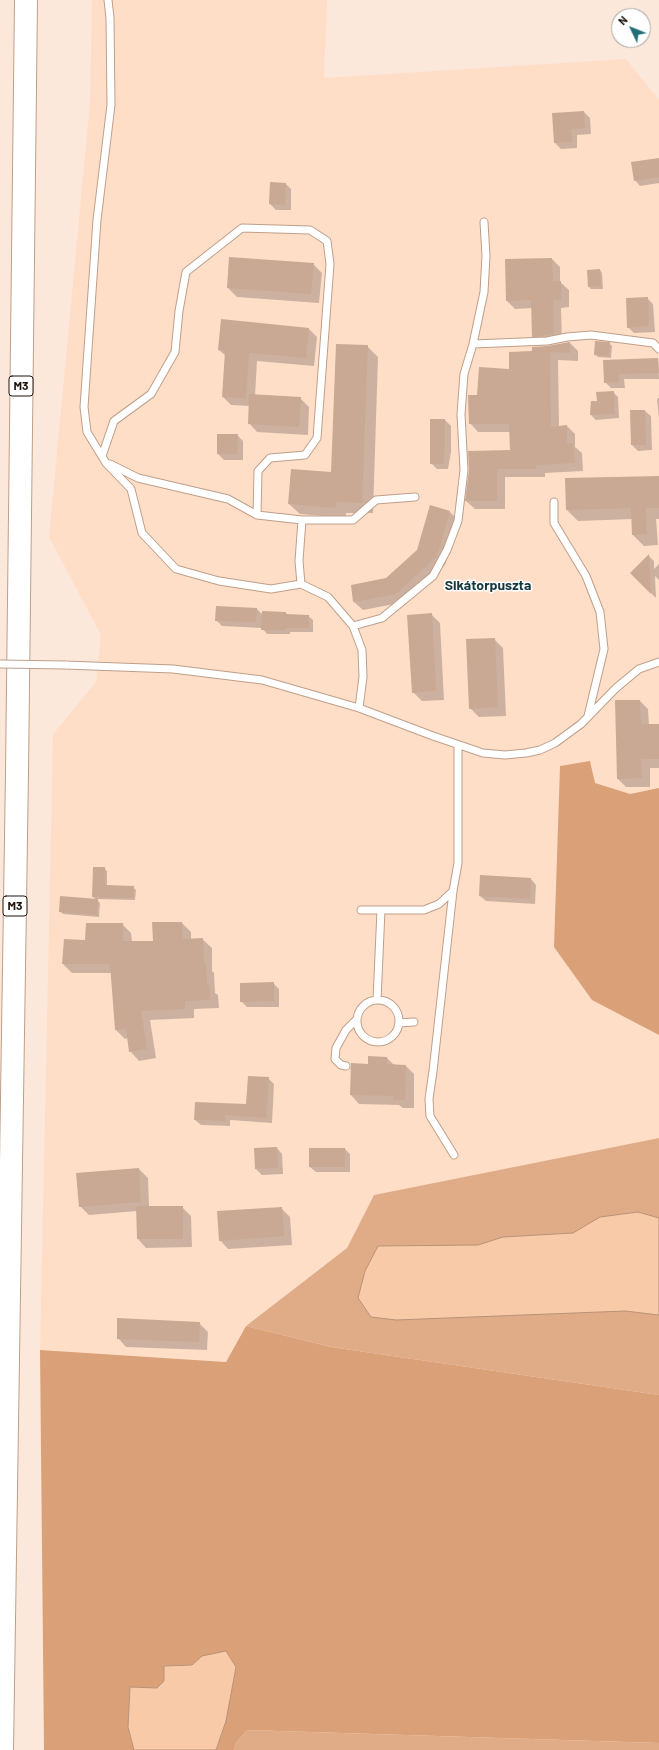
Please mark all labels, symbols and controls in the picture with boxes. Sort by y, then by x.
north arrow [611,8,651,48]
text: N [615,13,630,27]
road number: M3 [9,376,33,396]
district label: Sikátorpuszta [445,577,531,593]
road number: M3 [3,896,27,916]

